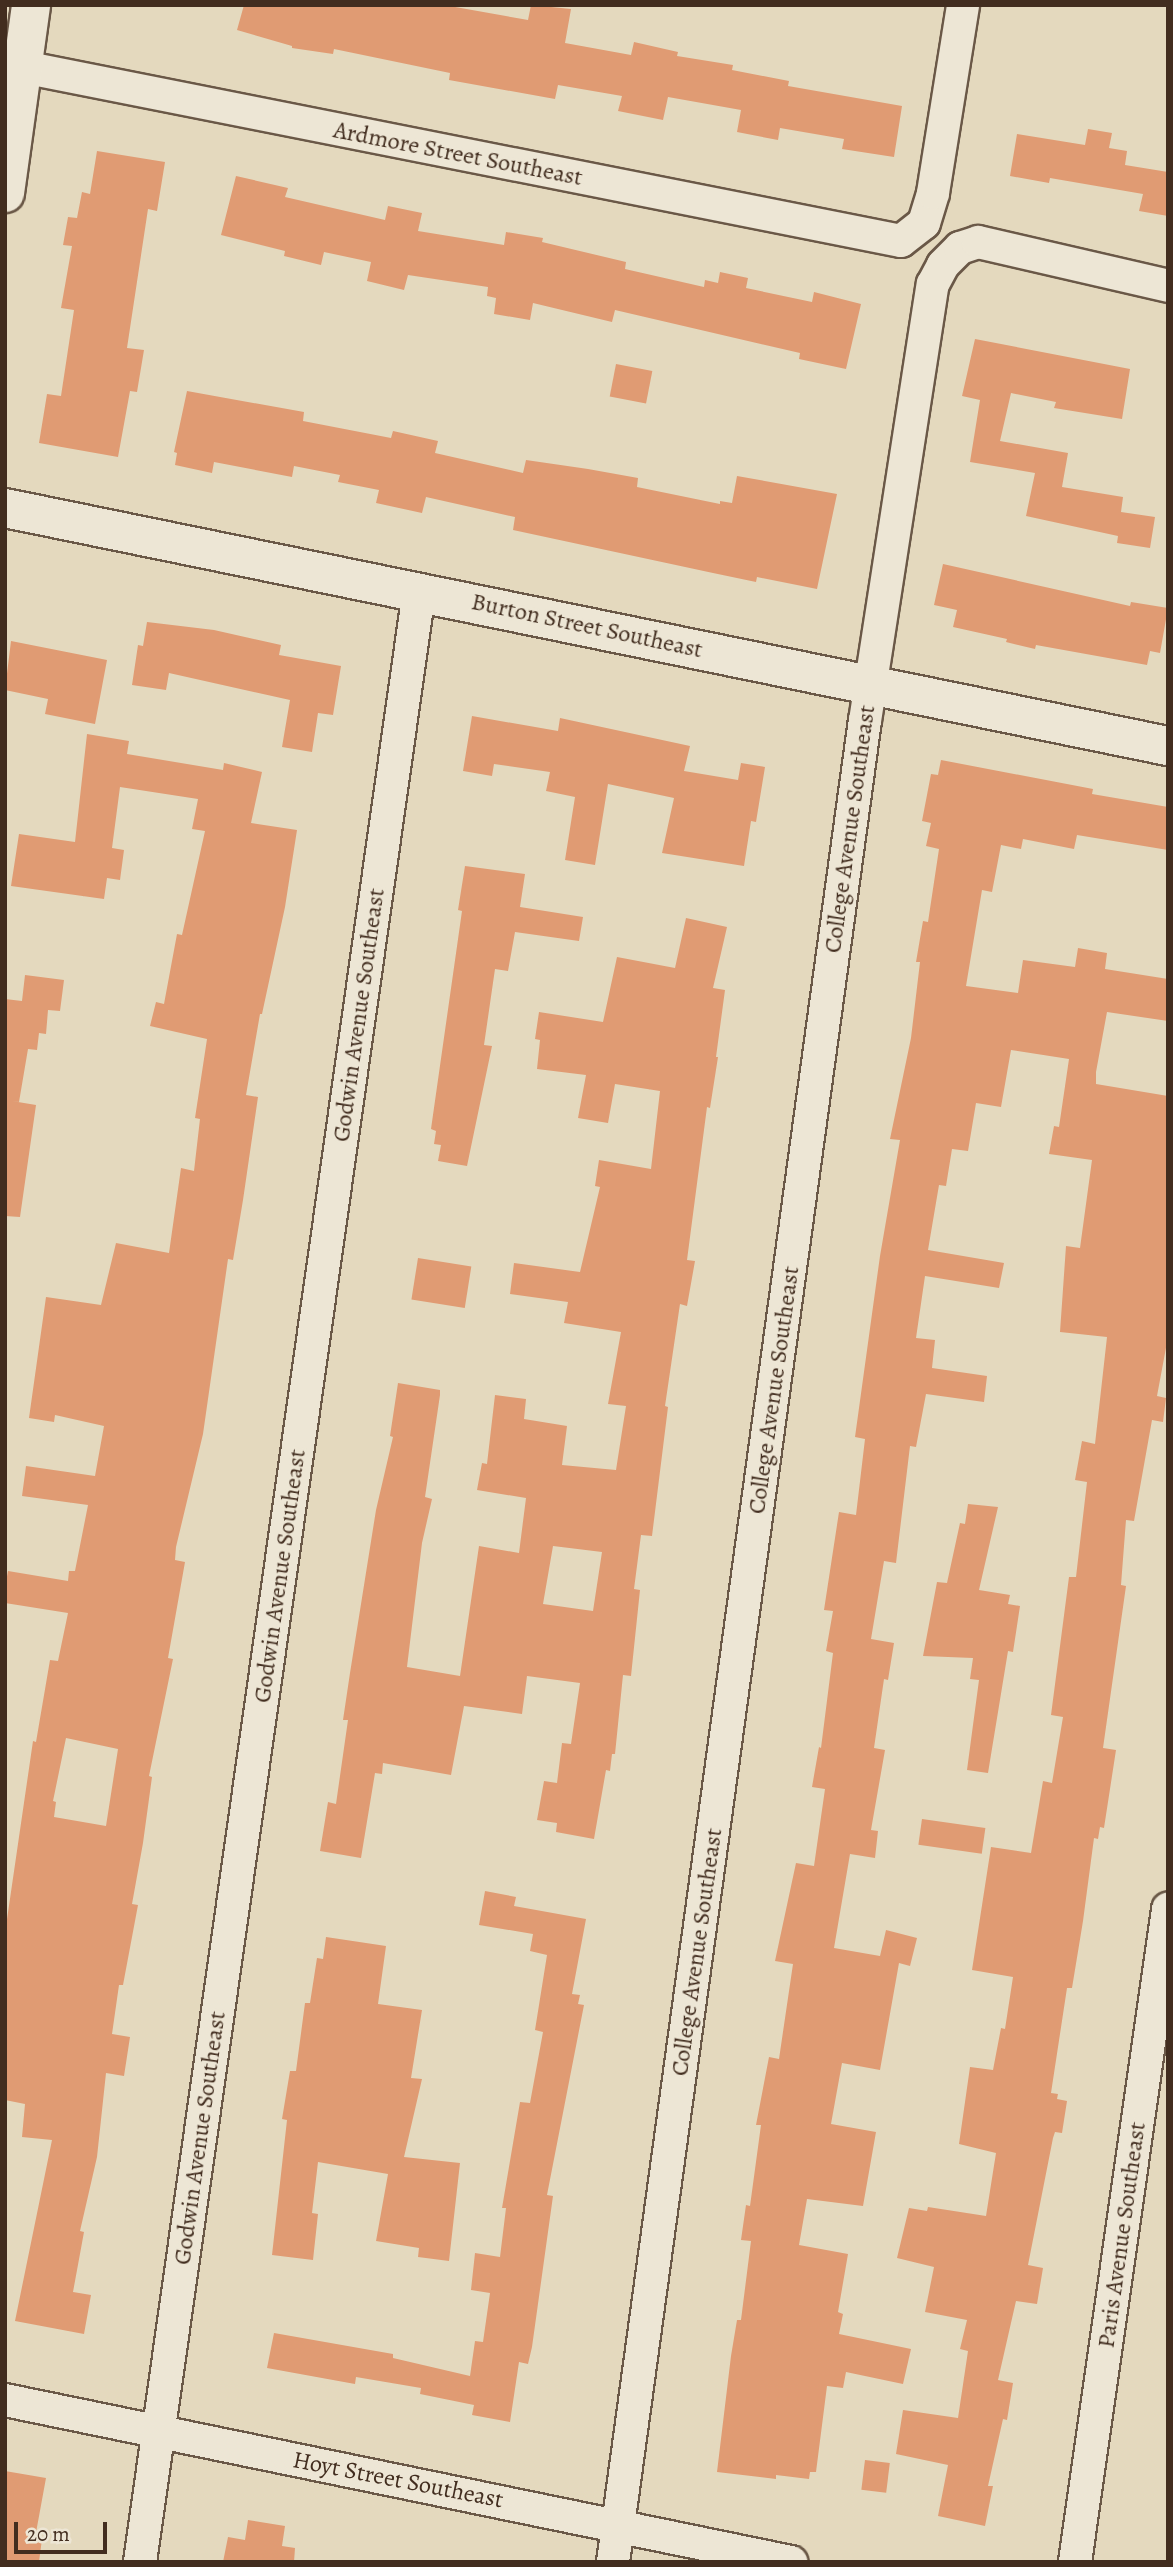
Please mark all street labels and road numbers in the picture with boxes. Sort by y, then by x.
street label: Ardmore Street Southeast [331,116,585,192]
street label: Burton Street Southeast [469,587,705,665]
street label: College Avenue Southeast [818,703,882,955]
street label: Godwin Avenue Southeast [327,886,391,1144]
street label: College Avenue Southeast [742,1264,806,1516]
street label: Godwin Avenue Southeast [248,1447,312,1705]
street label: College Avenue Southeast [665,1826,729,2078]
street label: Godwin Avenue Southeast [168,2009,232,2267]
street label: Paris Avenue Southeast [1092,2120,1152,2350]
street label: Hoyt Street Southeast [290,2445,506,2515]

